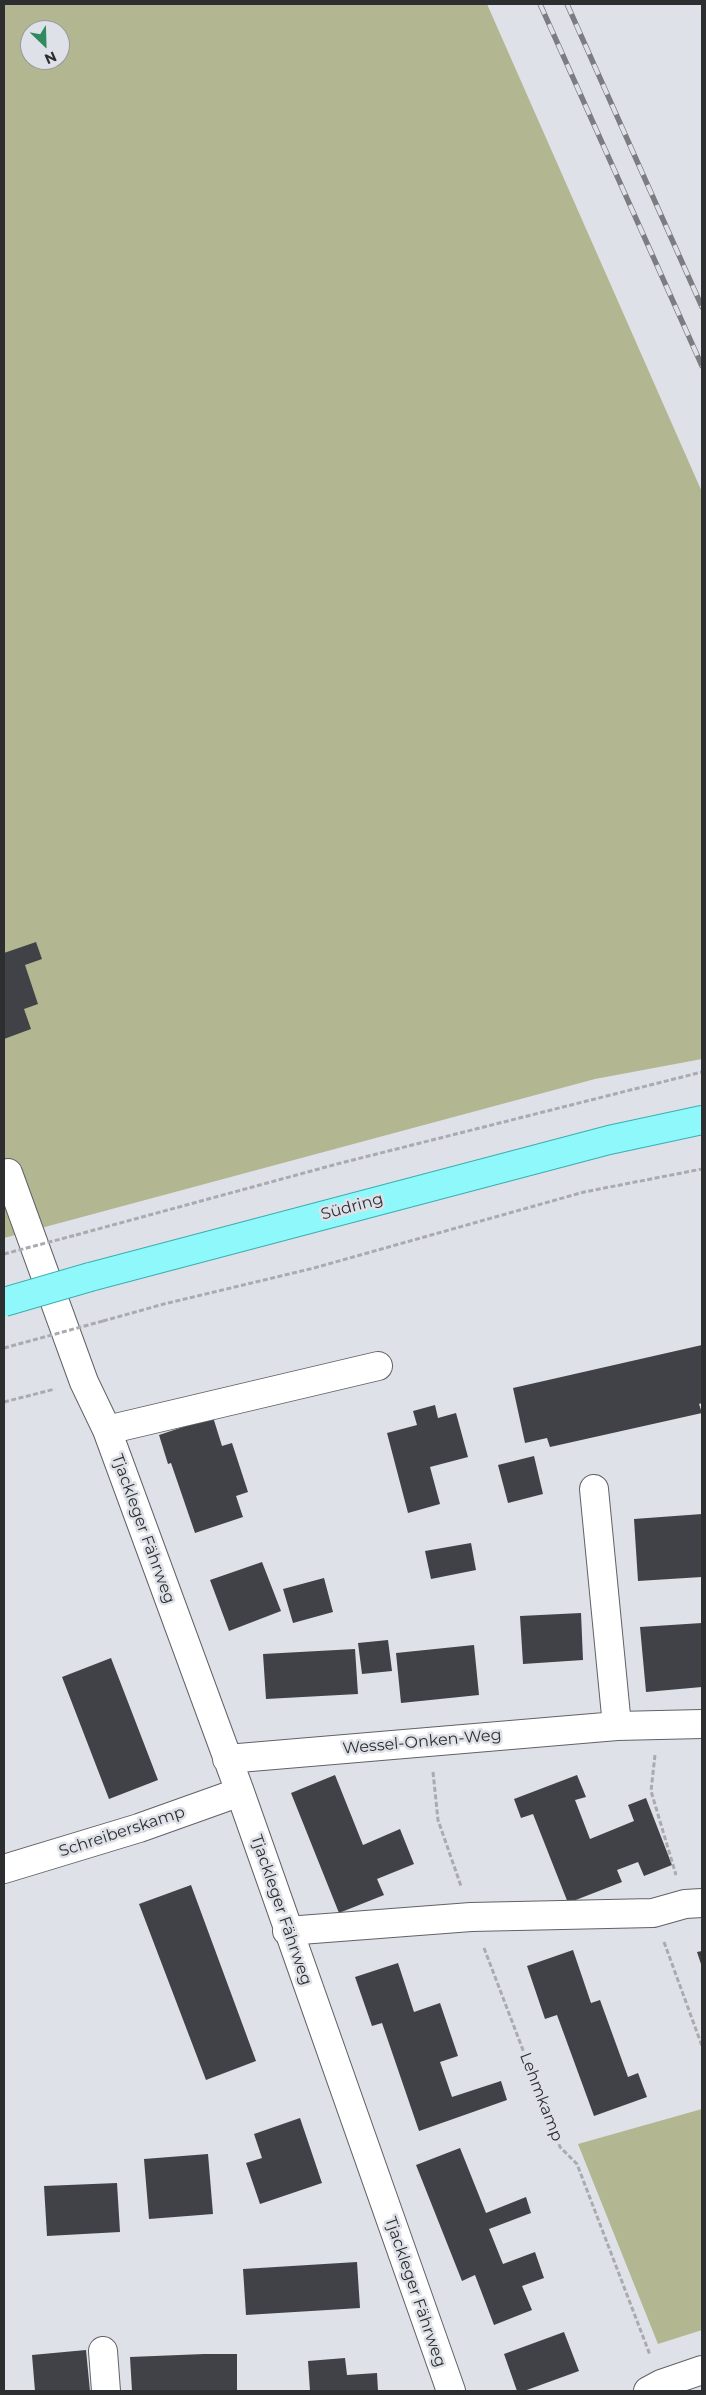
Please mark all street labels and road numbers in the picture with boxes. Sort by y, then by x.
street label: Südring [319,1189,385,1225]
street label: Tjackleger Fährweg [107,1452,179,1606]
street label: Wessel-Onken-Weg [342,1725,502,1759]
street label: Schreiberskamp [57,1803,187,1861]
street label: Tjackleger Fährweg [246,1832,316,1988]
street label: Lehmkamp [515,2050,567,2144]
street label: Tjackleger Fährweg [380,2214,450,2370]

